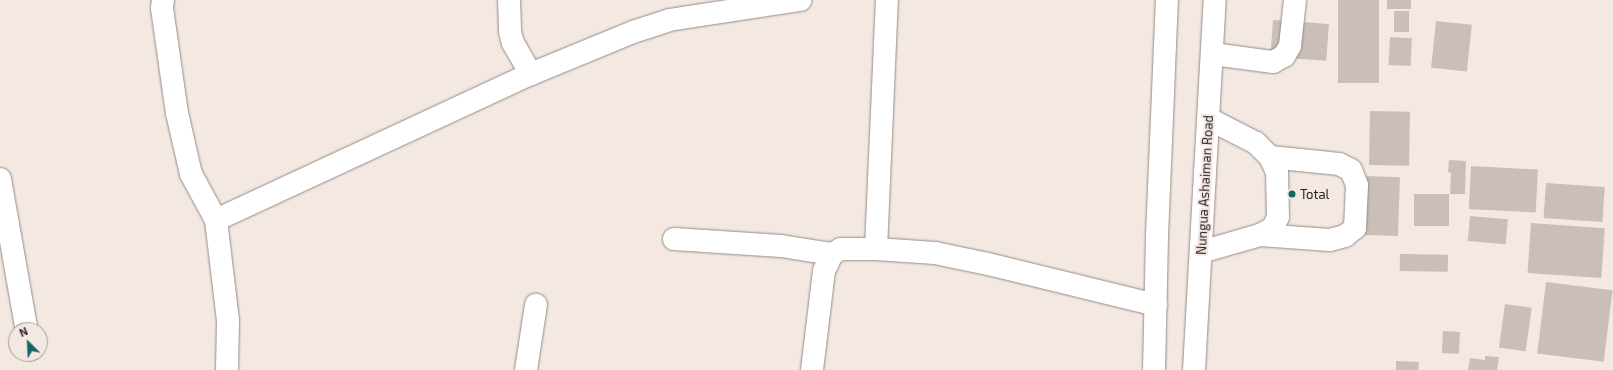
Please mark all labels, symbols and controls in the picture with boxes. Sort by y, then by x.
street label: Nungua Ashaiman Road [1194,115,1216,255]
place label: Total [1300,186,1329,202]
marker: Total [1287,189,1297,199]
north arrow [8,322,48,362]
text: N [17,324,30,339]

